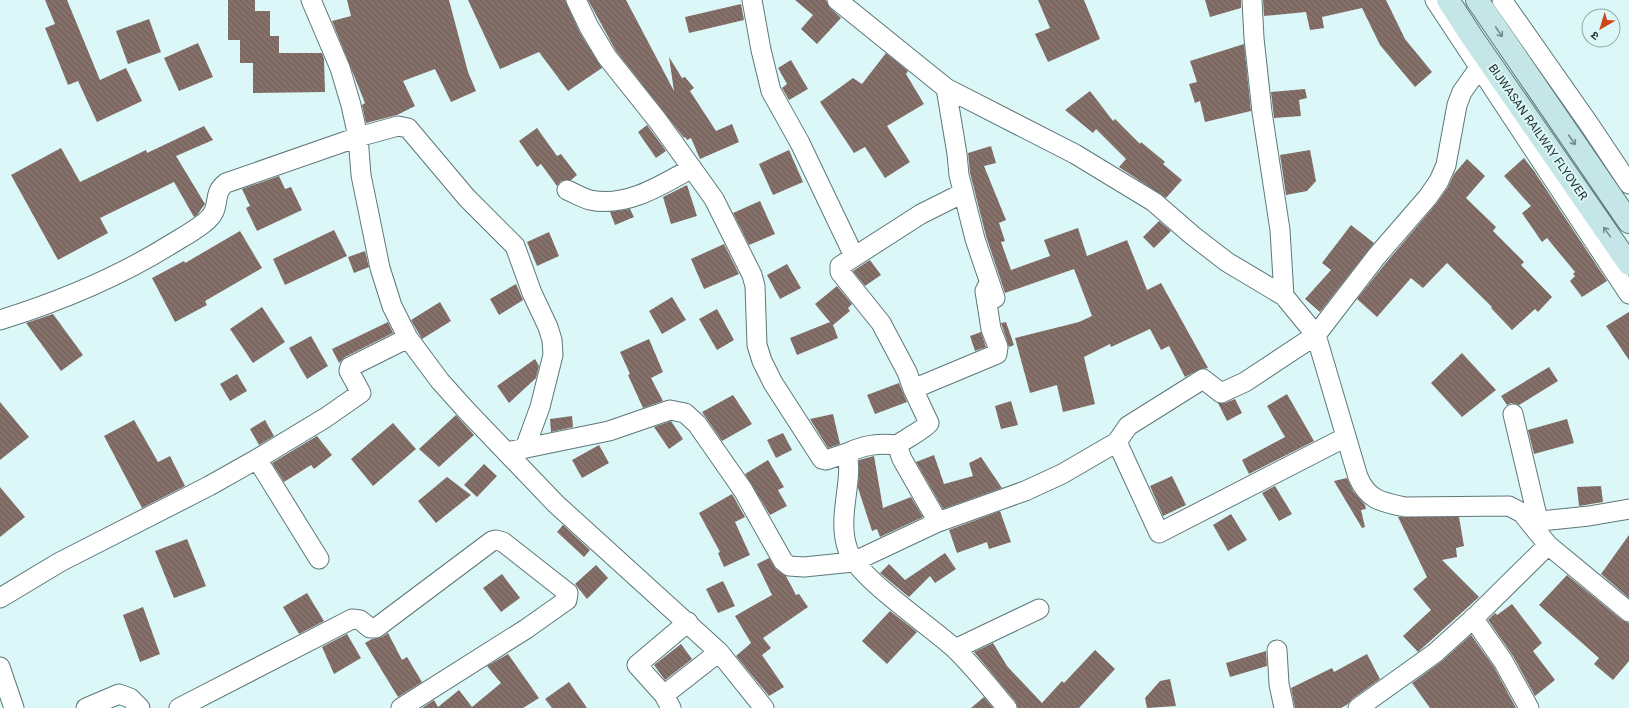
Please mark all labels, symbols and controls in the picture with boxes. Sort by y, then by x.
north arrow [1581,8,1621,48]
one-way arrow [1495,26,1503,37]
text: उ [1588,28,1602,43]
street label: BIJWASAN RAILWAY FLYOVER [1486,61,1591,203]
one-way arrow [1568,134,1577,145]
one-way arrow [1603,226,1611,237]

